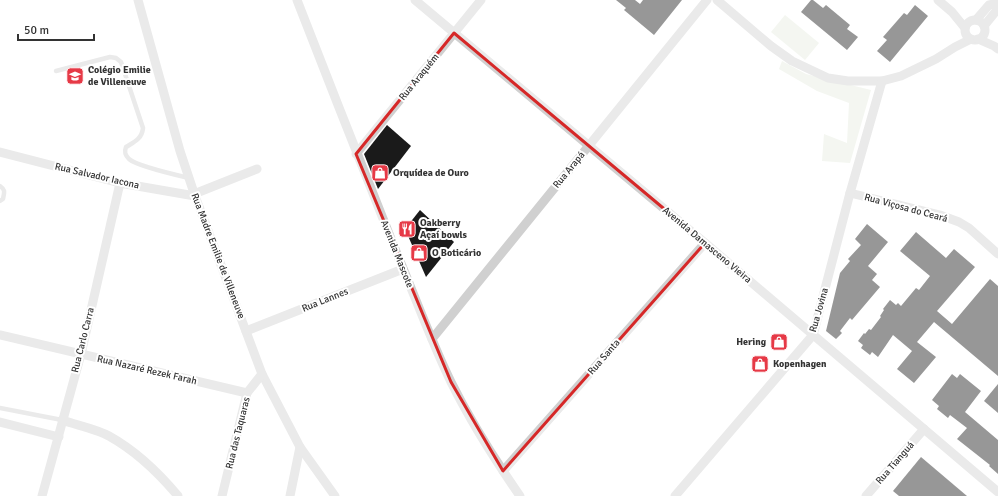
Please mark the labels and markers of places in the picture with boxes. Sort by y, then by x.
place label: Colégio Emilie de Villeneuve [88,64,151,88]
school or university icon: Colégio Emilie de Villeneuve [65,66,85,86]
shop icon: Orquídea de Ouro [370,163,390,183]
place label: Orquídea de Ouro [393,167,469,179]
place label: Oakberry Açaí bowls [420,217,468,241]
restaurant icon: Oakberry Açaí bowls [397,219,417,239]
shop icon: O Boticário [409,243,429,263]
place label: O Boticário [432,247,481,259]
shop icon: Hering [769,332,789,352]
place label: Hering [736,336,767,348]
shop icon: Kopenhagen [750,354,770,374]
place label: Kopenhagen [773,358,827,370]

